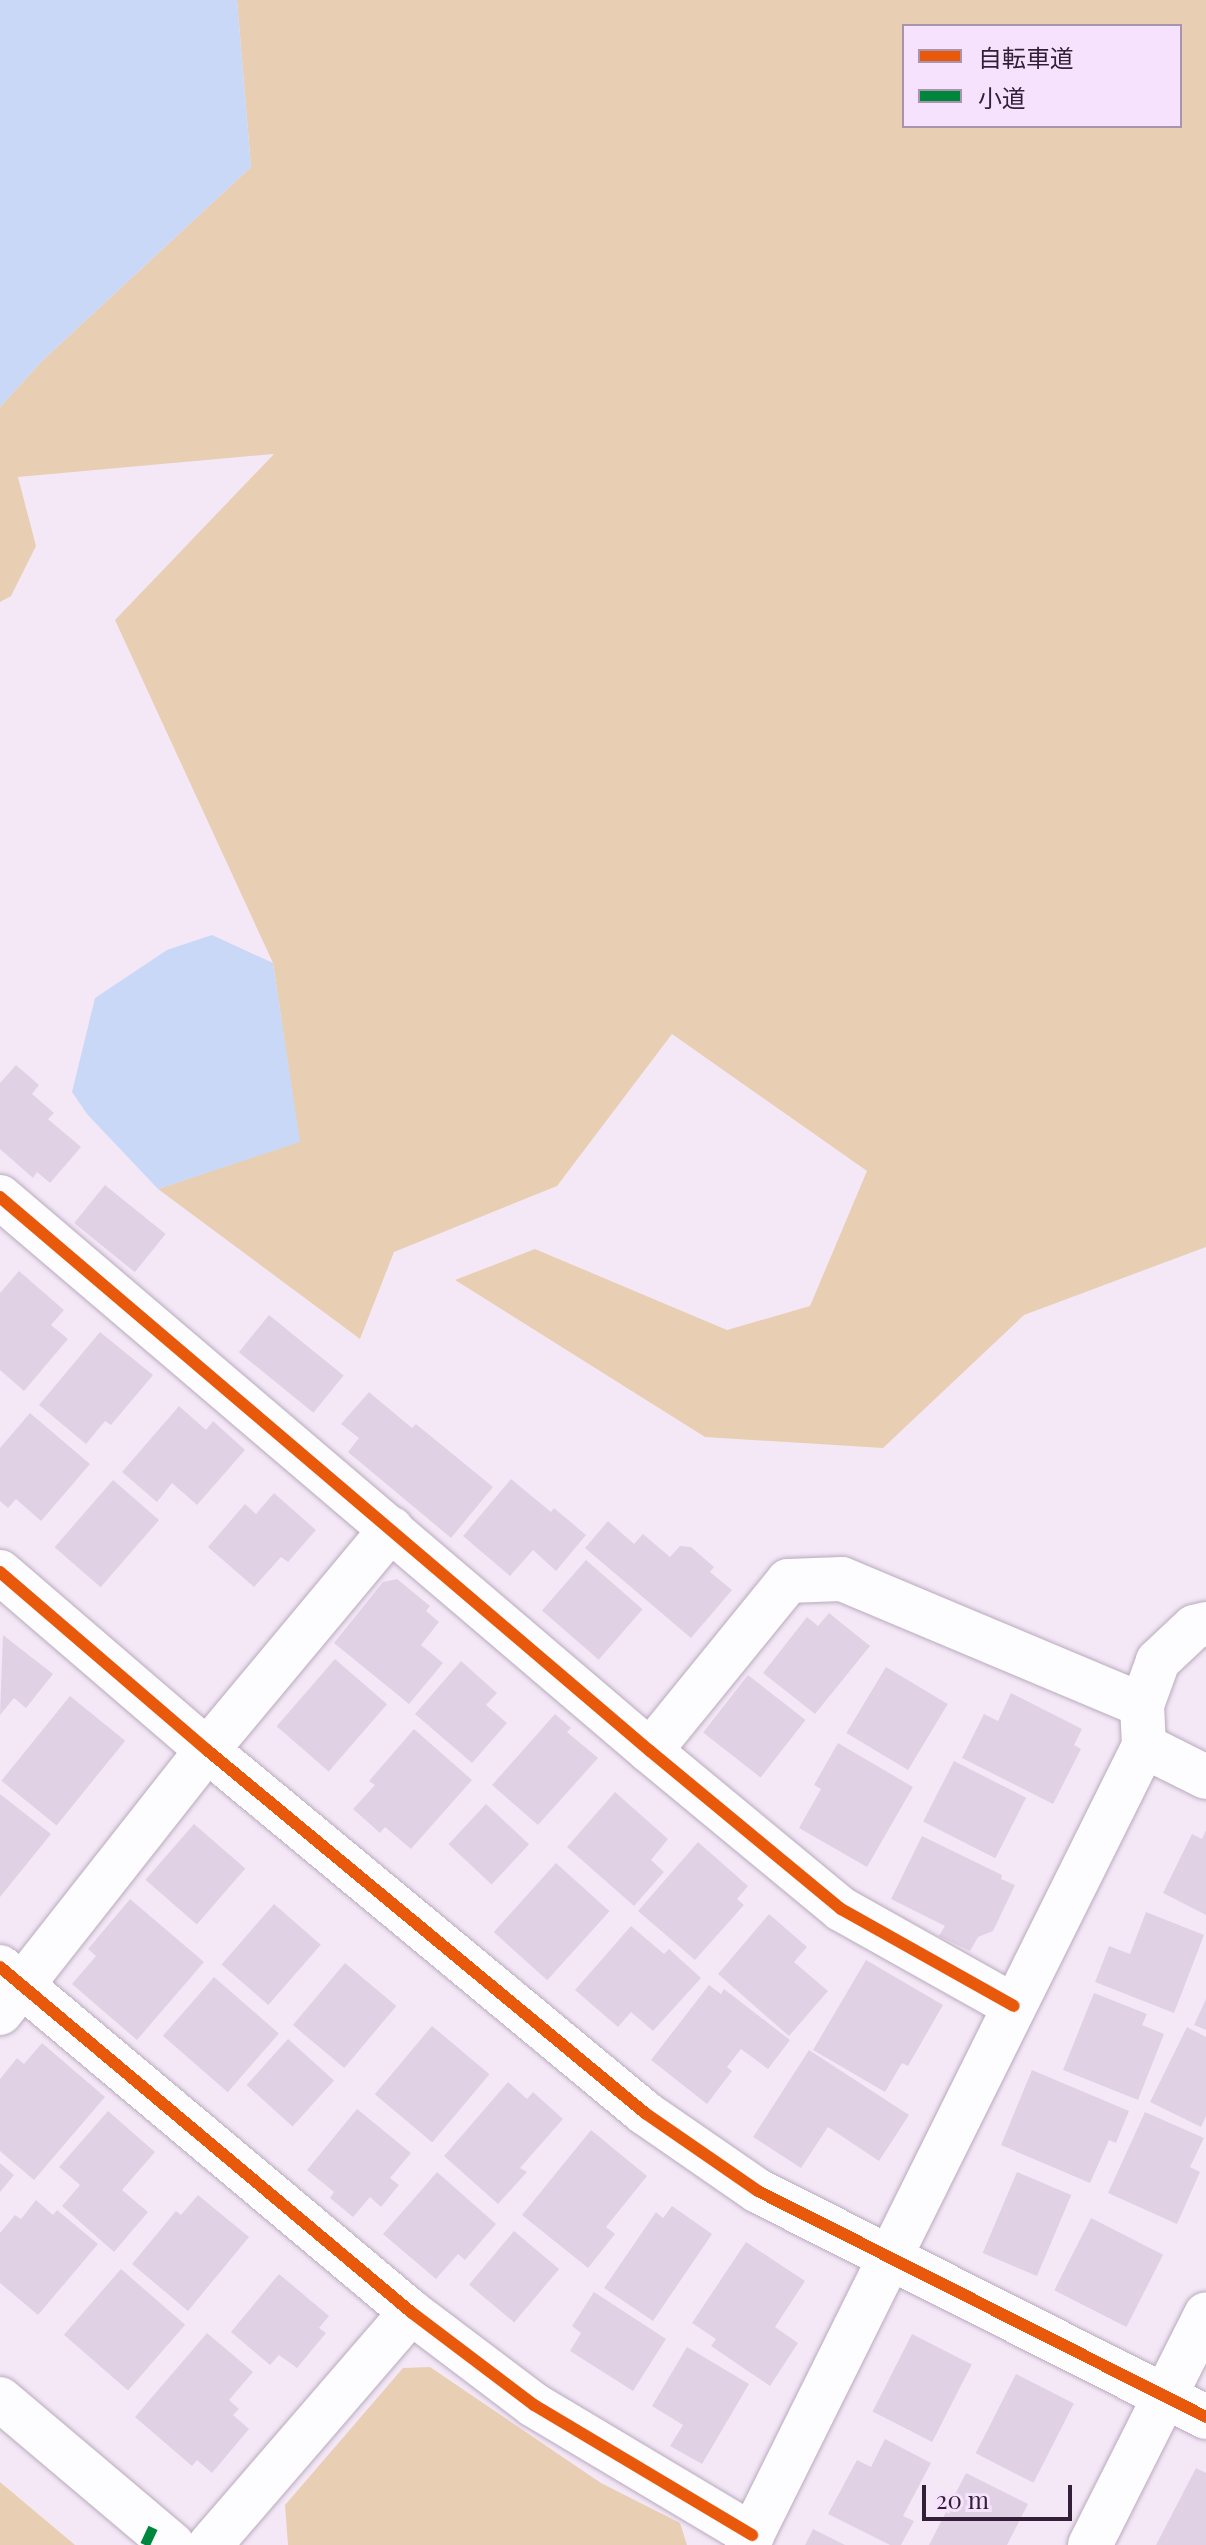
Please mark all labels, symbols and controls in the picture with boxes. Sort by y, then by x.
legend [902,24,1182,128]
text: 自転車道 [978,41,1074,73]
text: 小道 [978,81,1026,113]
scale bar [926,2469,1076,2519]
text: 20 m [936,2483,989,2515]

